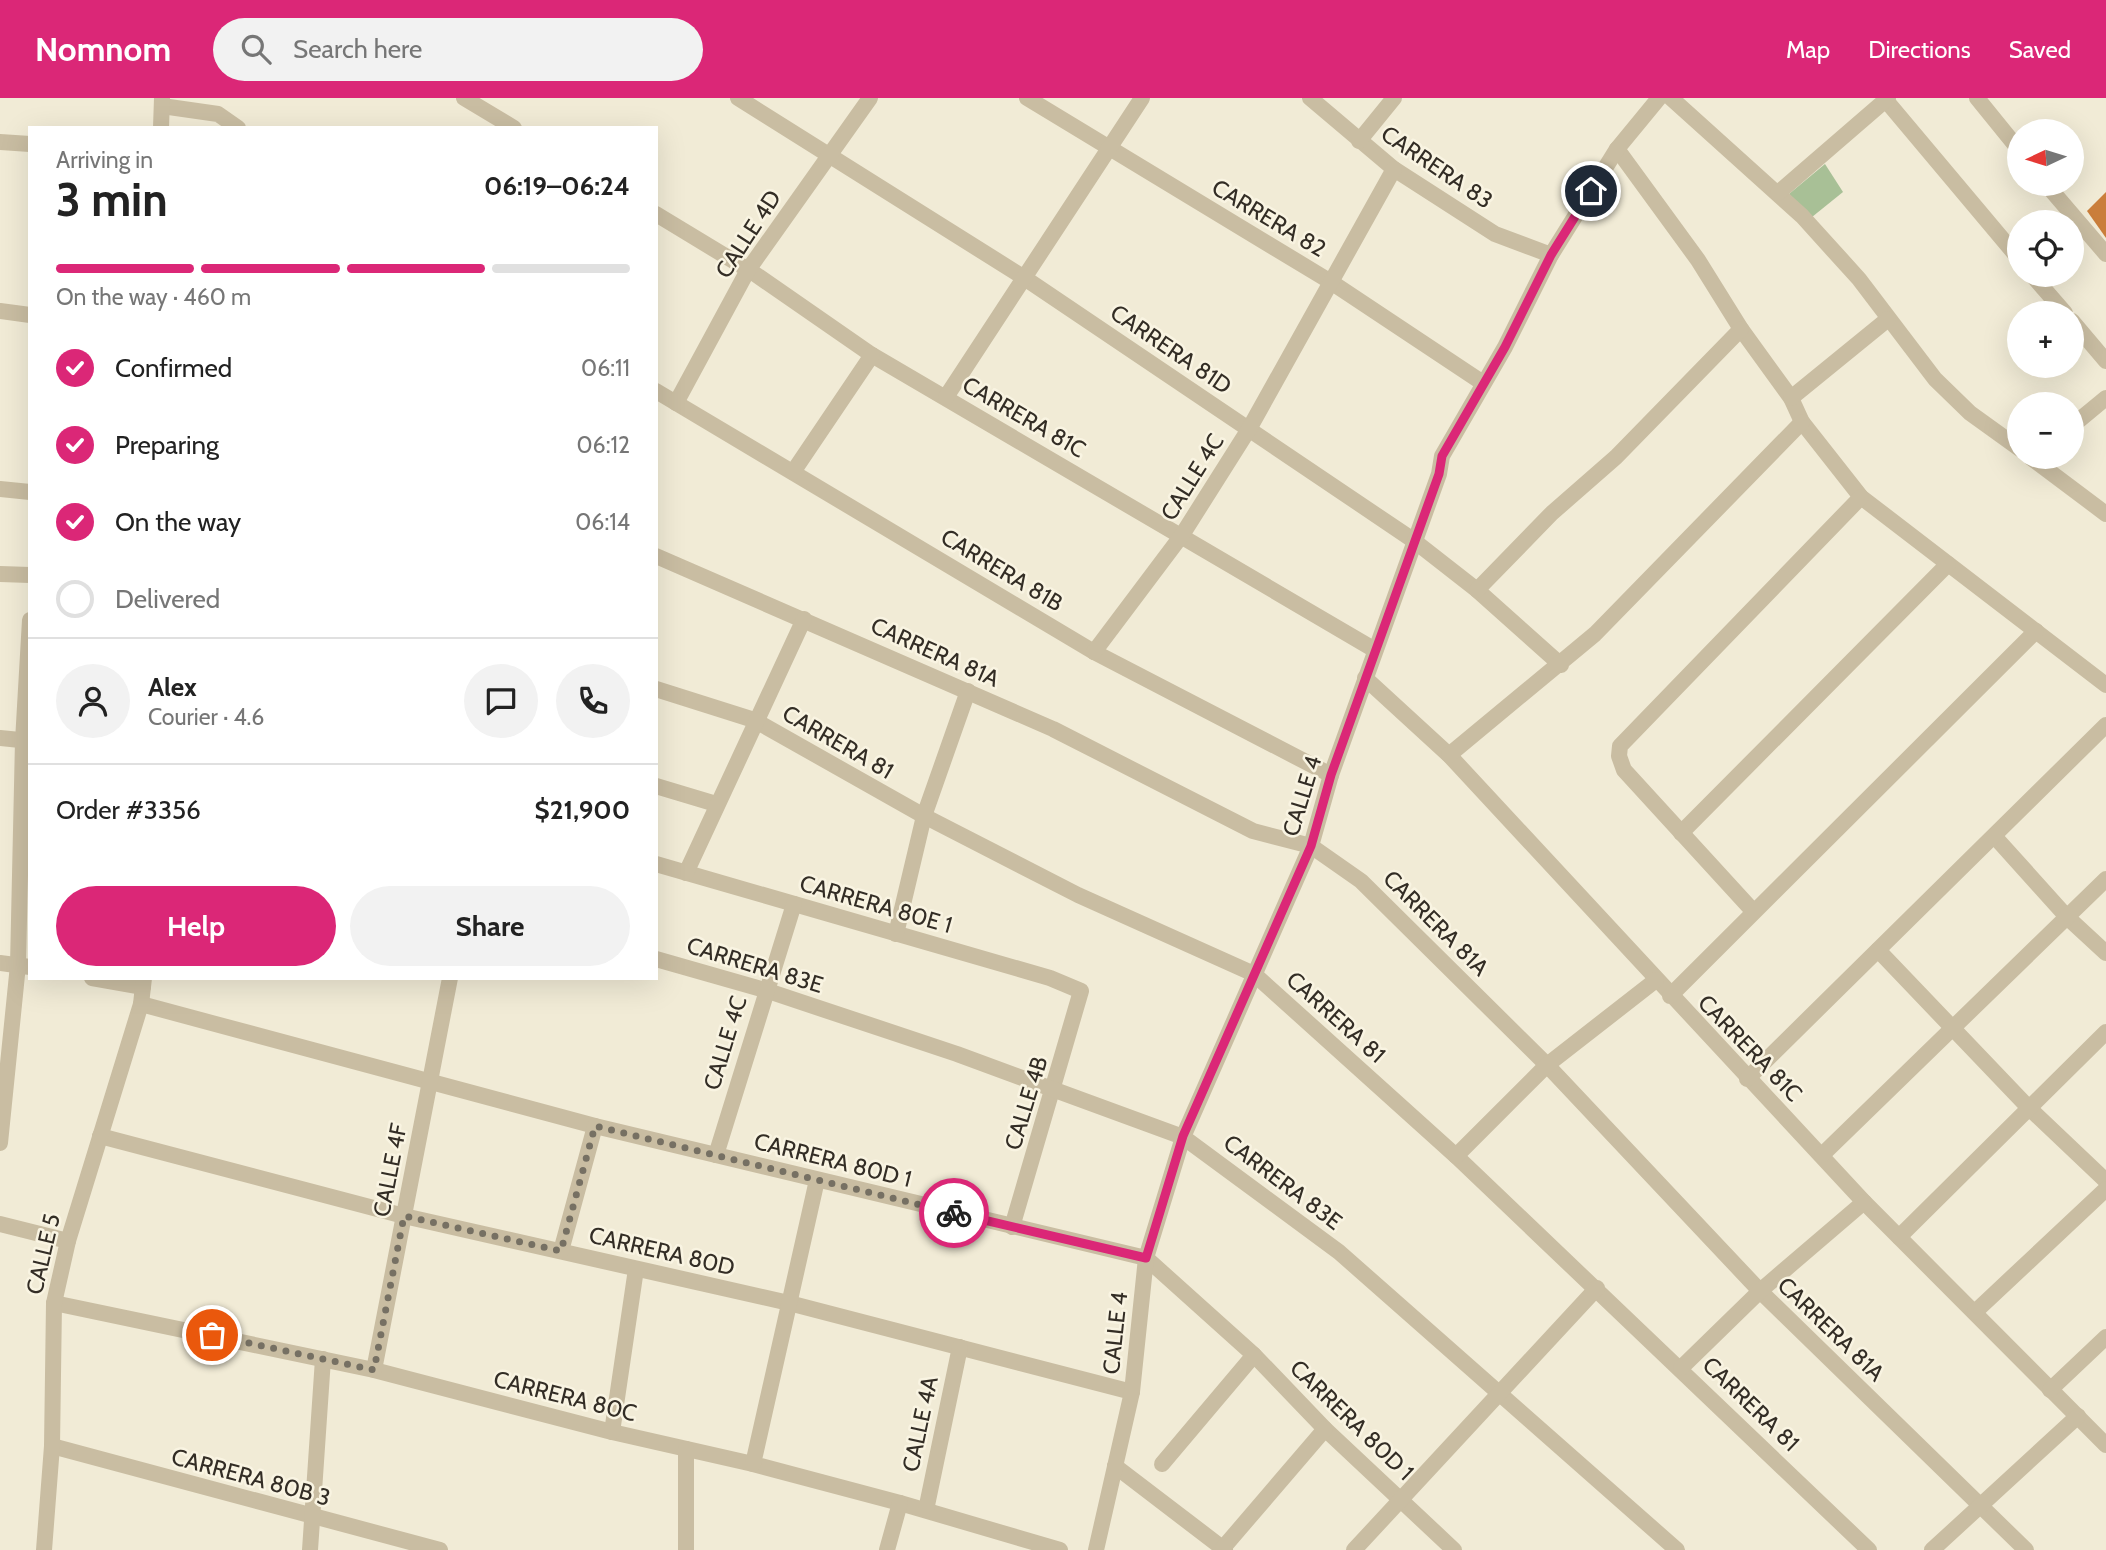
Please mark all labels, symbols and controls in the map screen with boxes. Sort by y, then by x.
search box [213,18,703,81]
text: Nomnom [35,29,171,69]
icon: search [237,30,275,68]
text: Search here [293,33,422,65]
text: Map [1786,35,1830,64]
text: Directions [1868,35,1971,64]
text: Saved [2009,35,2071,64]
street label: CARRERA 83 [1376,119,1498,215]
north arrow [2007,119,2084,196]
map controls [2007,119,2084,469]
text: Arriving in [56,146,153,174]
pin [1561,161,1621,221]
text: 06:19–06:24 [484,170,630,202]
text: 3 min [56,172,168,228]
icon: home [1572,172,1610,210]
street label: CARRERA 82 [1207,173,1331,263]
street label: CALLE 4D [709,185,787,283]
button: locate [2007,210,2084,287]
text: On the way · 460 m [56,283,251,311]
street label: CARRERA 81D [1105,298,1237,400]
button: + [2007,301,2084,378]
icon: check [56,349,94,387]
text: Confirmed [115,352,232,384]
text: 06:11 [581,354,630,382]
street label: CARRERA 81C [957,370,1091,464]
button: − [2007,392,2084,469]
icon: check [56,426,94,464]
text: Preparing [115,429,219,461]
street label: CALLE 4C [1154,429,1230,525]
text: 06:12 [577,431,630,459]
icon: check [56,503,94,541]
text: On the way [115,506,241,538]
text: 06:14 [575,508,630,536]
street label: CARRERA 81B [936,523,1068,617]
text: Delivered [115,583,220,615]
street label: CARRERA 81A [866,611,1004,693]
button: person [56,664,130,738]
button: chat [464,664,538,738]
button: phone [556,664,630,738]
text: Alex [148,671,197,703]
street label: CARRERA 81 [778,699,898,785]
text: Courier · 4.6 [148,703,264,731]
street label: CALLE 4 [1277,752,1327,840]
text: Order #3356 [56,794,201,826]
text: $21,900 [535,794,630,826]
street label: CARRERA 81A [1377,864,1495,982]
street label: CARRERA 80E 1 [796,869,956,939]
button: Help [56,886,336,966]
button: Share [350,886,630,966]
street label: CARRERA 83E [683,931,827,999]
street label: CARRERA 81 [1281,965,1391,1069]
street label: CARRERA 81C [1692,989,1808,1107]
street label: CALLE 4C [697,993,753,1093]
street label: CALLE 4B [999,1053,1054,1153]
street label: CALLE 4F [367,1121,413,1219]
street label: CARRERA 80D 1 [751,1127,915,1193]
street label: CARRERA 83E [1218,1128,1348,1236]
courier [919,1178,989,1248]
icon: bike [935,1194,973,1232]
street label: CALLE 5 [20,1211,66,1297]
street label: CARRERA 80D [586,1221,738,1281]
street label: CARRERA 81A [1772,1271,1890,1387]
street label: CALLE 4 [1097,1290,1133,1376]
pin [182,1305,242,1365]
icon: bag [193,1316,231,1354]
street label: CARRERA 81 [1697,1351,1805,1457]
street label: CARRERA 80D 1 [1284,1354,1420,1486]
street label: CARRERA 80C [491,1365,639,1427]
street label: CALLE 4A [896,1374,944,1474]
street label: CARRERA 80B 3 [168,1442,334,1512]

